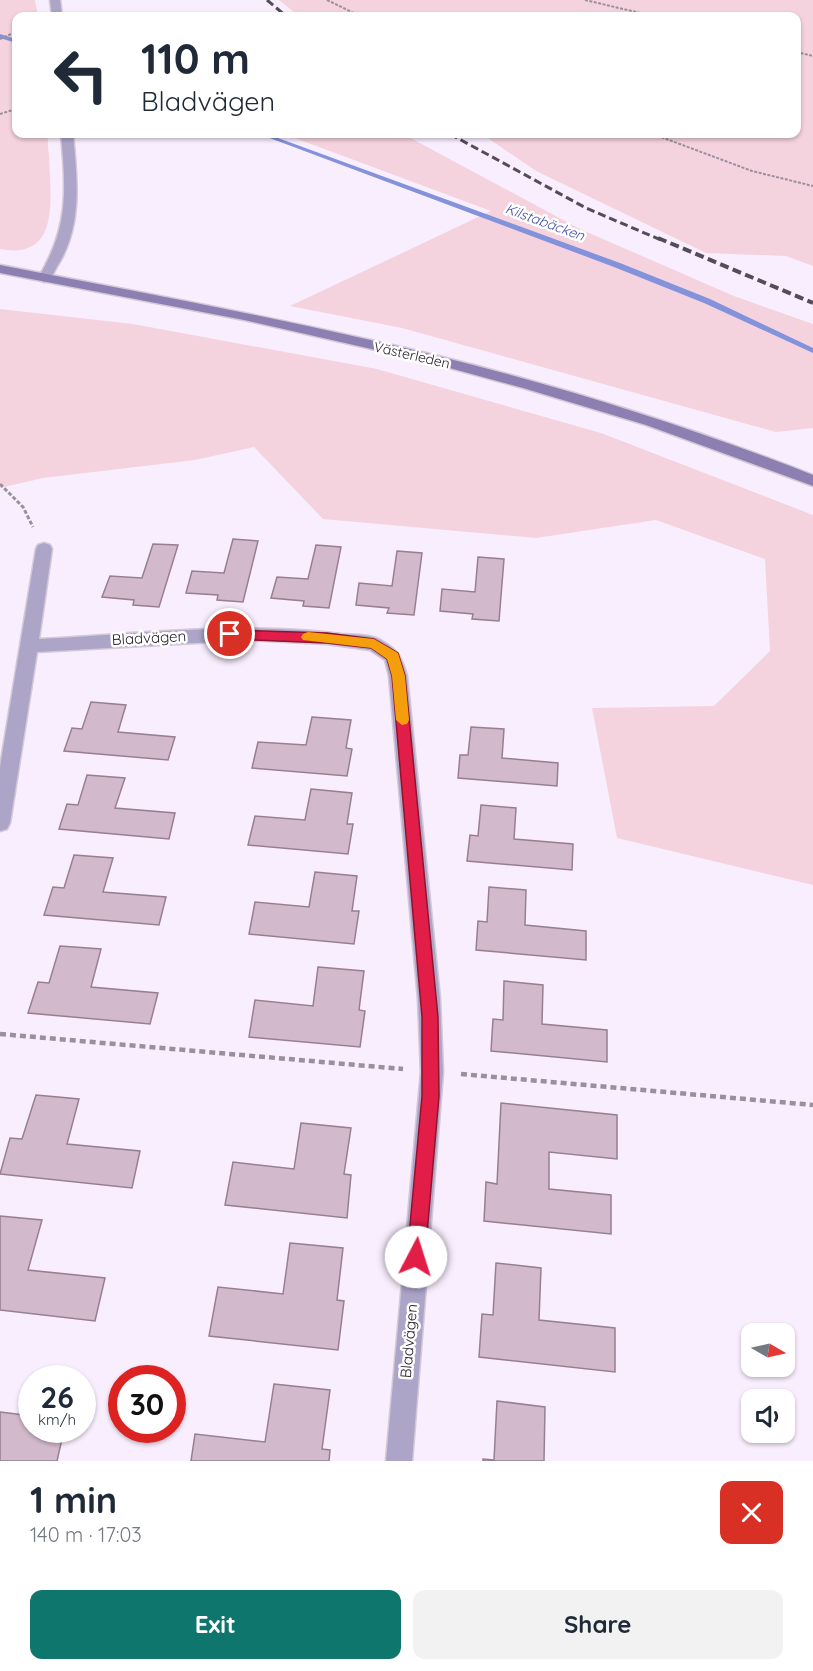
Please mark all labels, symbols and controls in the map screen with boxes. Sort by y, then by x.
text: 110 m [141,32,250,85]
icon: left [42,36,120,114]
text: Bladvägen [141,84,275,118]
water label: Kilstabäcken [503,199,588,245]
street label: Västerleden [372,337,452,373]
pin [204,608,255,659]
icon: arrive [213,617,246,650]
street label: Bladvägen [111,626,187,649]
position arrow [384,1225,448,1289]
street label: Bladvägen [396,1303,421,1379]
north arrow [741,1323,795,1377]
map controls [741,1323,795,1443]
speed limit sign: 30 [108,1365,186,1443]
text: 26 [40,1378,74,1416]
button: sound [741,1389,795,1443]
text: km/h [38,1410,76,1429]
text: 1 min [30,1477,117,1522]
button: close [720,1481,783,1544]
text: 140 m · 17:03 [30,1522,142,1547]
button: Exit [30,1590,401,1659]
button: Share [413,1590,783,1659]

